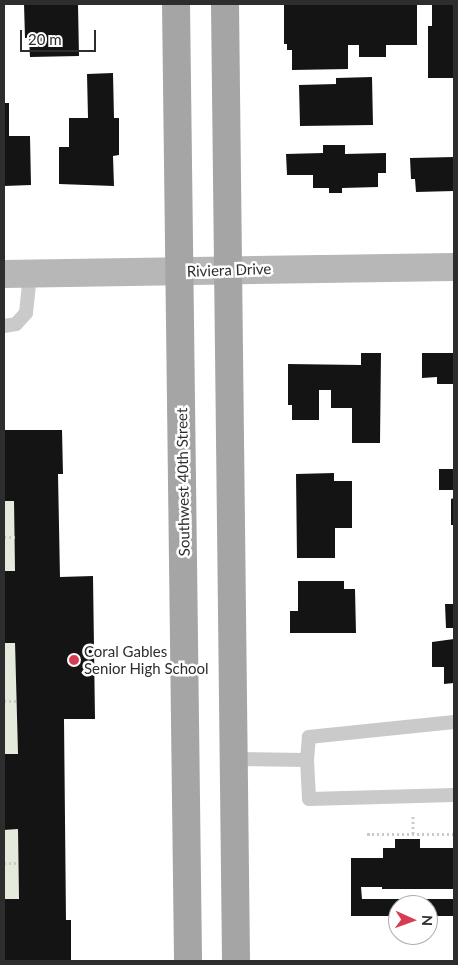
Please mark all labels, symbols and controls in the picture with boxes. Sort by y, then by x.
scale bar [22,20,99,52]
text: 20 m [28,30,62,48]
street label: Riviera Drive [186,260,272,280]
street label: Southwest 40th Street [173,408,193,556]
place label: Coral Gables Senior High School [84,642,209,677]
marker: Coral Gables Senior High School [68,654,80,666]
north arrow [388,895,438,945]
text: N [419,915,436,926]

